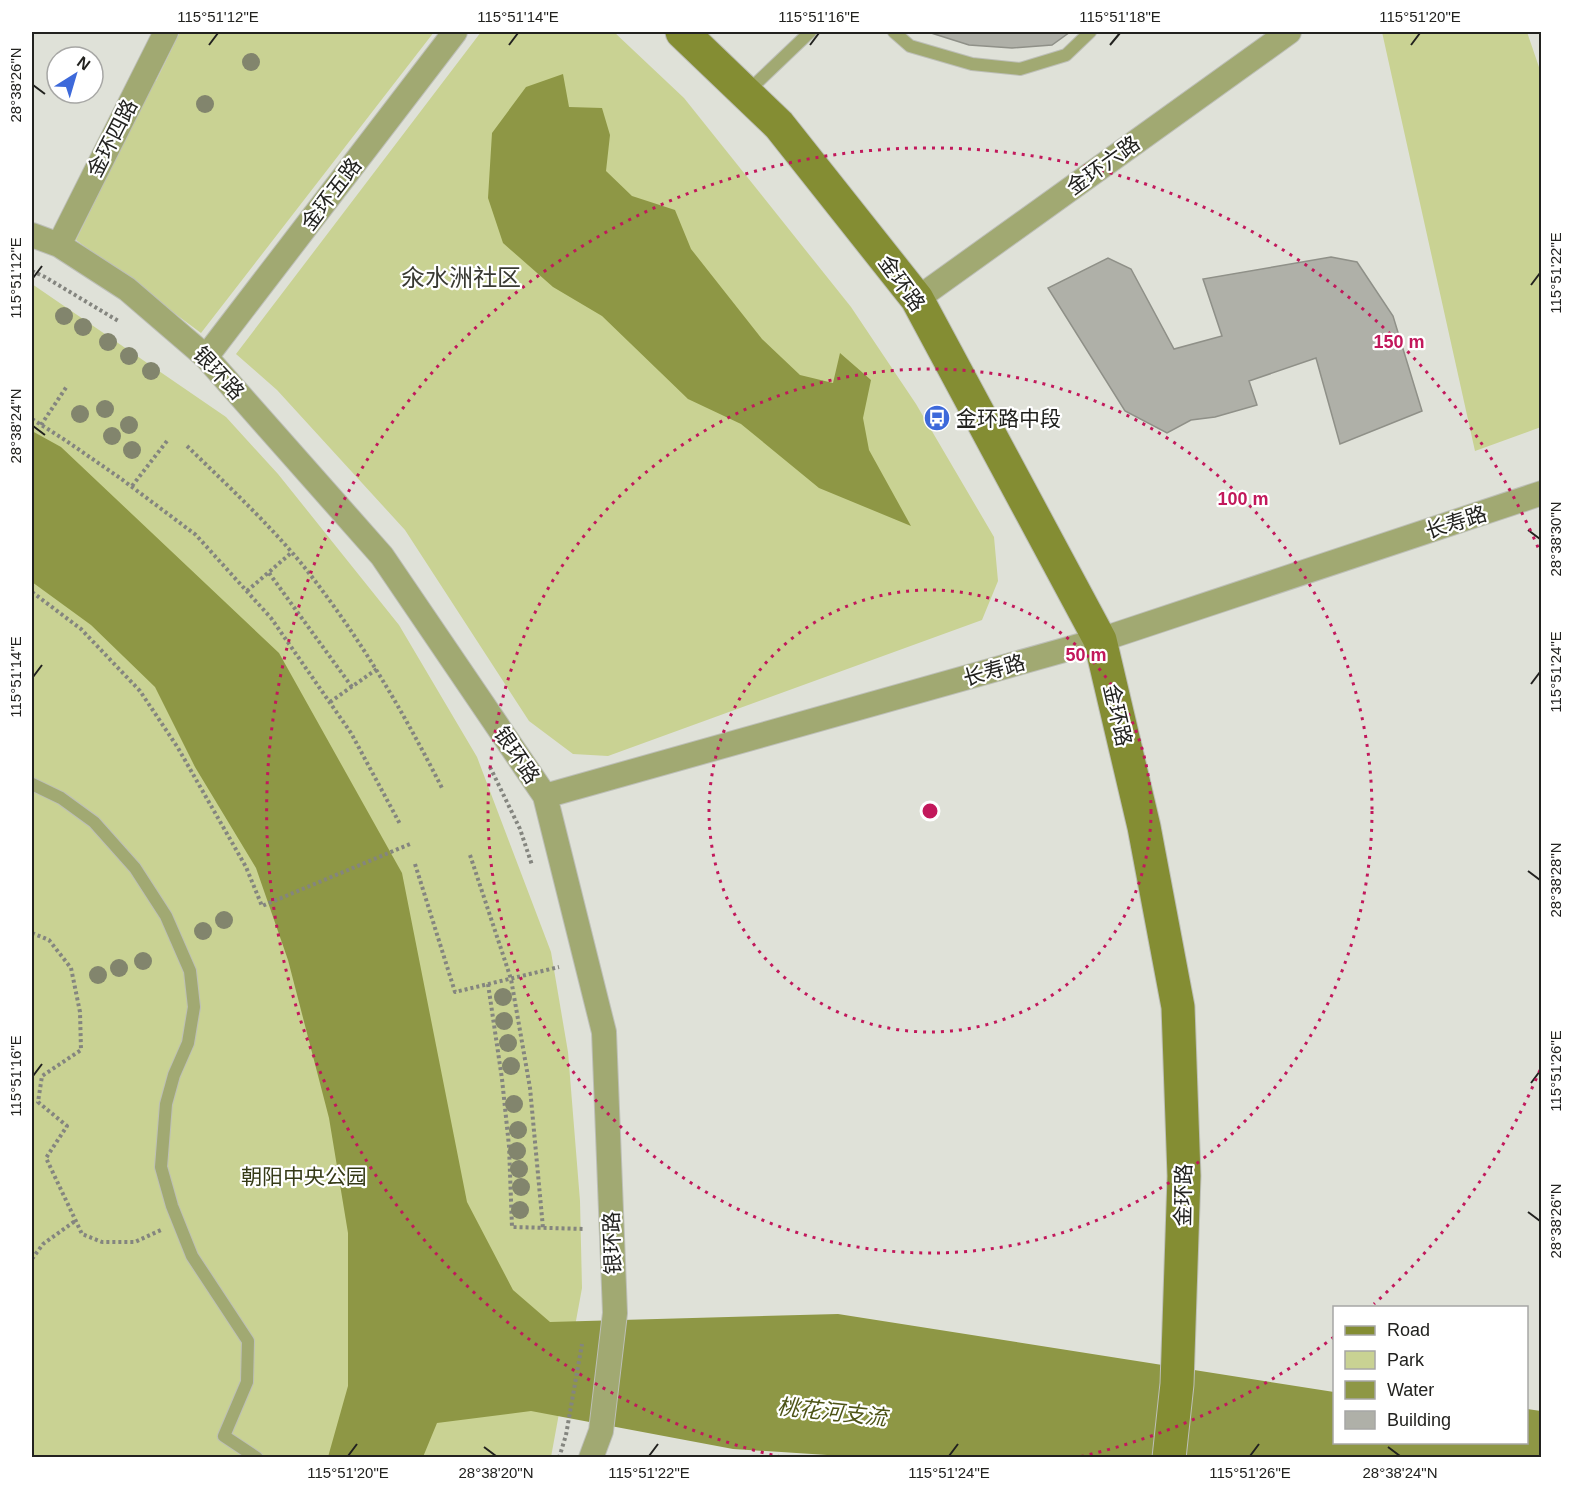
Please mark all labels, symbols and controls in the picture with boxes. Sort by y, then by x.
text: 115°51'12"E [177,8,259,25]
text: 115°51'14"E [477,8,559,25]
text: 115°51'16"E [778,8,860,25]
text: 115°51'18"E [1079,8,1161,25]
text: 115°51'20"E [1379,8,1461,25]
north arrow [45,45,105,105]
text: 28°38'26"N [7,47,24,123]
text: N [74,53,93,74]
street label: 金环四路 [83,95,141,181]
street label: 金环六路 [1062,131,1144,199]
street label: 金环五路 [297,154,365,234]
text: 115°51'22"E [1547,232,1564,314]
text: 115°51'12"E [7,237,24,319]
street label: 金环路 [874,251,930,315]
district label: 氽水洲社区 [401,264,521,291]
text: 150 m [1373,332,1425,352]
street label: 银环路 [189,342,249,404]
text: 28°38'24"N [7,388,24,464]
bus stop icon: 金环路中段 [922,403,952,433]
place label: 金环路中段 [956,407,1061,430]
text: 100 m [1217,489,1269,509]
street label: 长寿路 [1422,501,1490,543]
text: 28°38'30"N [1547,501,1564,577]
text: 115°51'24"E [1547,631,1564,713]
text: 115°51'14"E [7,636,24,718]
text: 50 m [1065,645,1107,665]
street label: 长寿路 [961,650,1027,690]
street label: 金环路 [1100,682,1136,748]
street label: 银环路 [490,722,544,788]
centre of rings [920,801,940,821]
text: 28°38'28"N [1547,842,1564,918]
text: 115°51'26"E [1547,1030,1564,1112]
text: 115°51'16"E [7,1035,24,1117]
street label: 金环路 [1171,1163,1195,1227]
park label: 朝阳中央公园 [241,1165,367,1188]
text: 28°38'26"N [1547,1183,1564,1259]
street label: 银环路 [599,1211,625,1275]
legend [1333,1306,1528,1444]
text: Road [1387,1320,1430,1340]
text: Park [1387,1350,1425,1370]
text: Water [1387,1380,1434,1400]
water label: 桃花河支流 [776,1394,891,1430]
text: Building [1387,1410,1451,1430]
text: 115°51'20"E [307,1464,389,1481]
text: 28°38'20"N [458,1464,534,1481]
text: 115°51'22"E [608,1464,690,1481]
text: 115°51'24"E [908,1464,990,1481]
text: 115°51'26"E [1209,1464,1291,1481]
text: 28°38'24"N [1362,1464,1438,1481]

